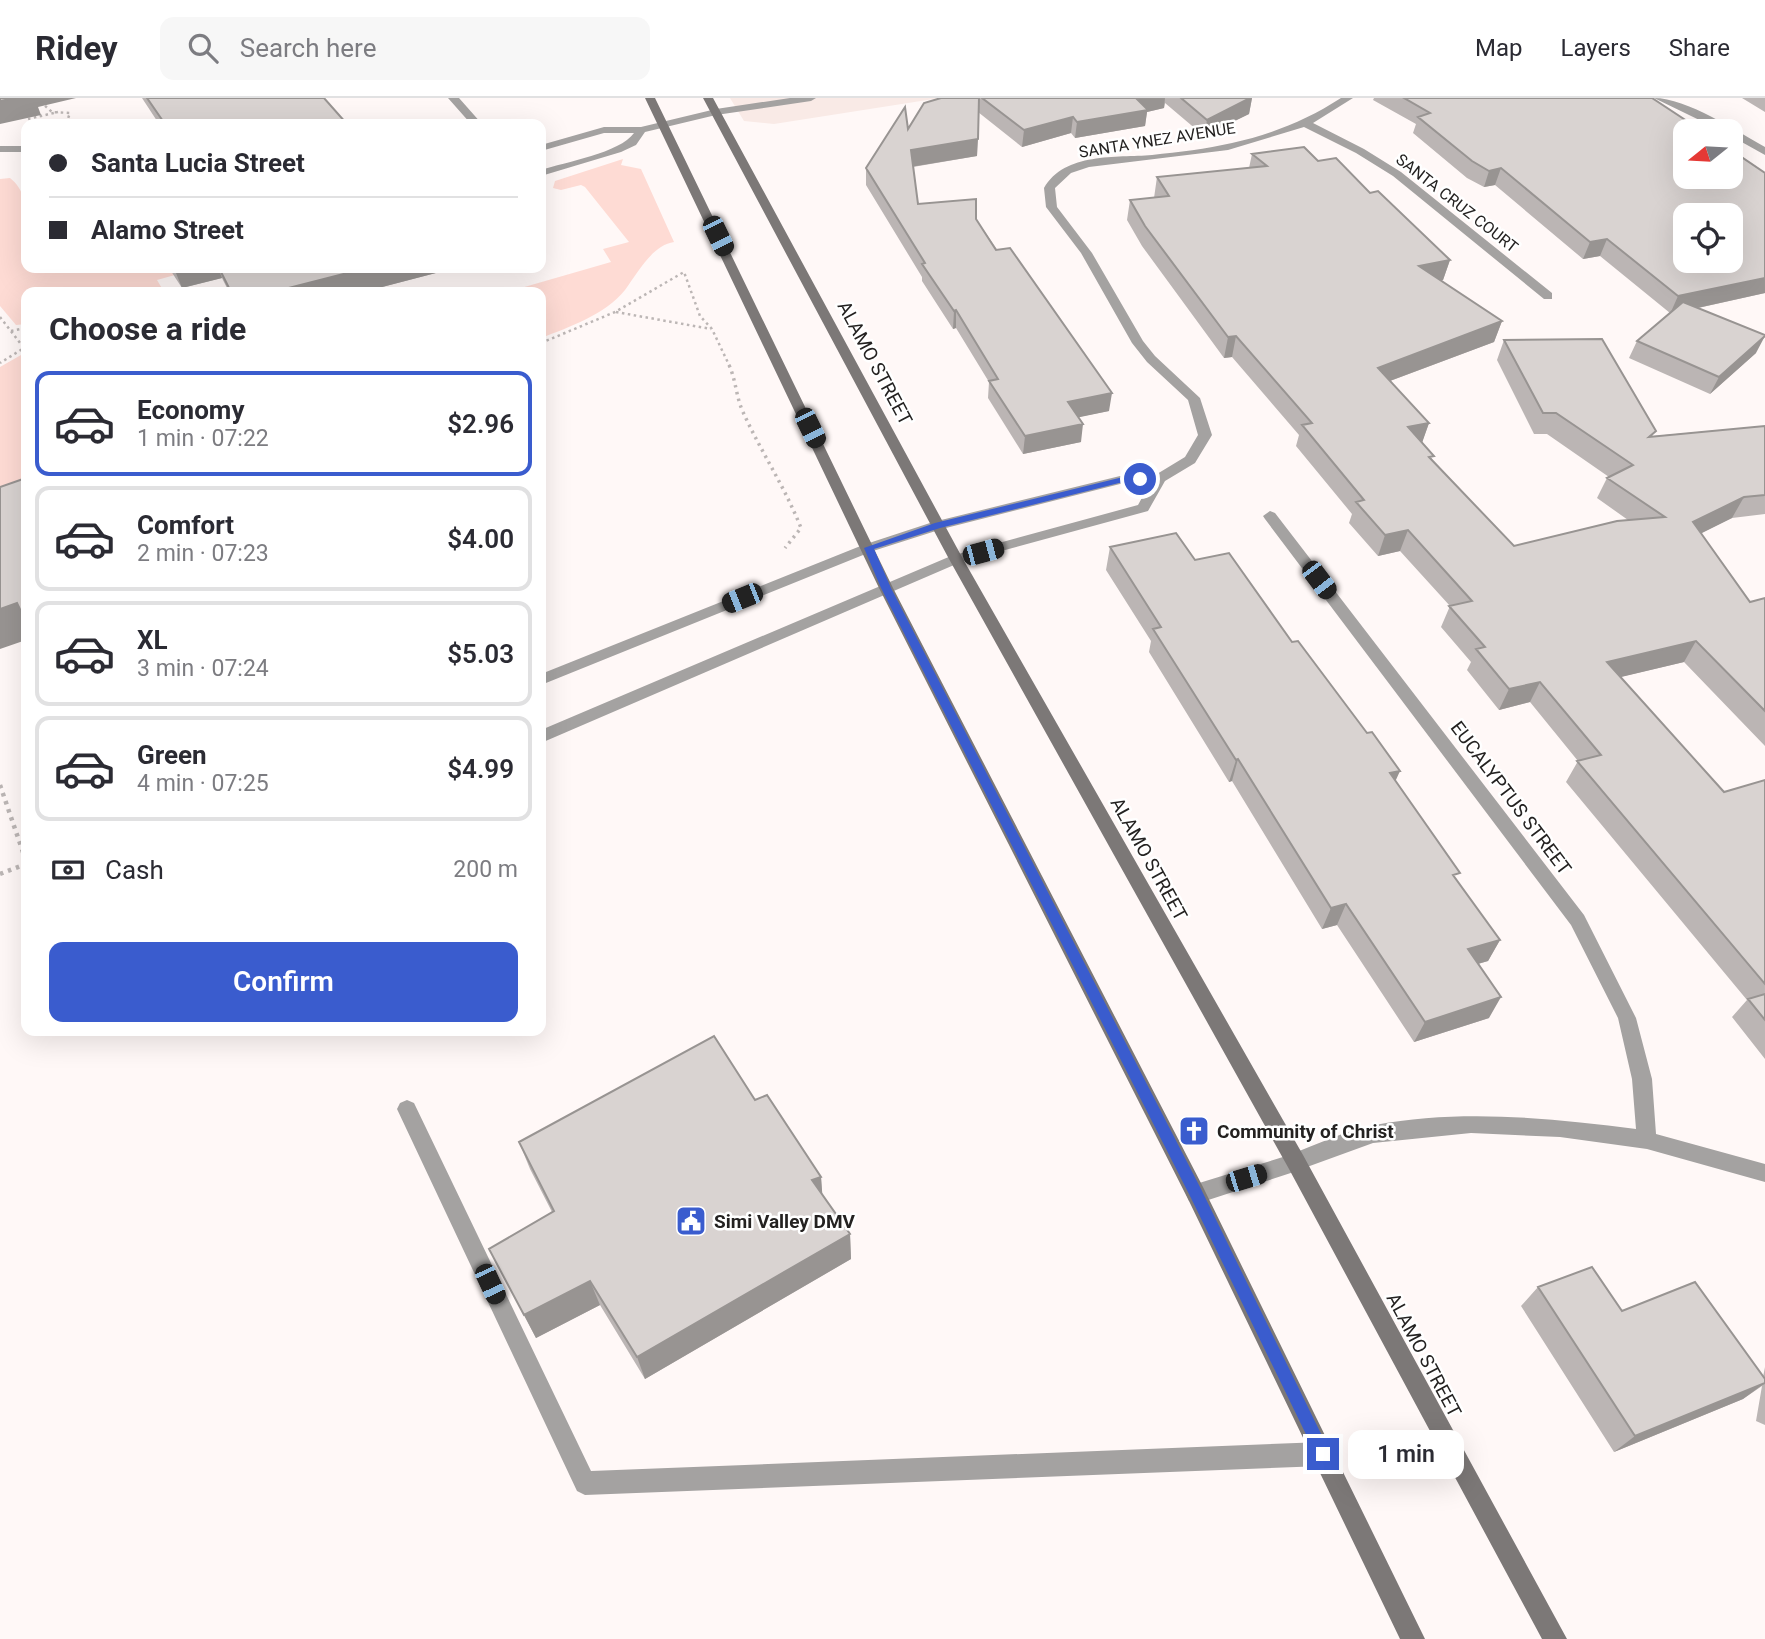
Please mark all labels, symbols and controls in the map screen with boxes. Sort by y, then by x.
search box [160,17,650,80]
text: Ridey [35,29,118,68]
icon: search [184,29,222,67]
text: Search here [240,33,376,63]
text: Map [1475,34,1523,62]
text: Layers [1561,34,1631,62]
text: Share [1669,34,1730,62]
street label: SANTA YNEZ AVENUE [1077,118,1237,162]
north arrow [1673,119,1743,189]
map controls [1673,119,1743,273]
text: Santa Lucia Street [91,148,305,178]
street label: SANTA CRUZ COURT [1392,150,1522,257]
button: locate [1673,203,1743,273]
car [700,213,737,259]
text: Alamo Street [91,215,244,245]
street label: ALAMO STREET [833,297,917,429]
text: Choose a ride [49,310,246,348]
icon: car [53,392,116,455]
text: Economy [137,395,244,425]
car [792,405,829,451]
text: $2.96 [447,409,514,439]
text: 1 min · 07:22 [137,425,269,452]
route start [1124,463,1156,495]
icon: car [53,507,116,570]
text: Comfort [137,510,234,540]
text: $4.00 [447,524,514,554]
car [960,536,1007,568]
text: 2 min · 07:23 [137,540,269,567]
car [1298,557,1341,603]
car [719,580,766,616]
icon: car [53,622,116,685]
text: XL [137,625,168,655]
text: $5.03 [447,639,514,669]
text: 3 min · 07:24 [137,655,269,682]
street label: EUCALYPTUS STREET [1446,717,1576,879]
icon: car [53,737,116,800]
text: Green [137,740,207,770]
text: $4.99 [447,754,514,784]
text: 4 min · 07:25 [137,770,269,797]
street label: ALAMO STREET [1106,793,1192,925]
icon: cash [49,851,87,889]
text: Cash [105,855,164,885]
text: 200 m [453,856,518,883]
button: Confirm [49,942,518,1022]
church icon: Community of Christ [1177,1114,1211,1148]
place label: Community of Christ [1217,1120,1394,1143]
car [1223,1162,1270,1194]
public building icon: Simi Valley DMV [674,1204,708,1238]
place label: Simi Valley DMV [714,1210,856,1233]
car [472,1261,509,1307]
street label: ALAMO STREET [1382,1289,1466,1421]
callout: 1 min [1348,1430,1463,1478]
route end [1307,1438,1339,1470]
text: 1 min [1377,1441,1435,1468]

